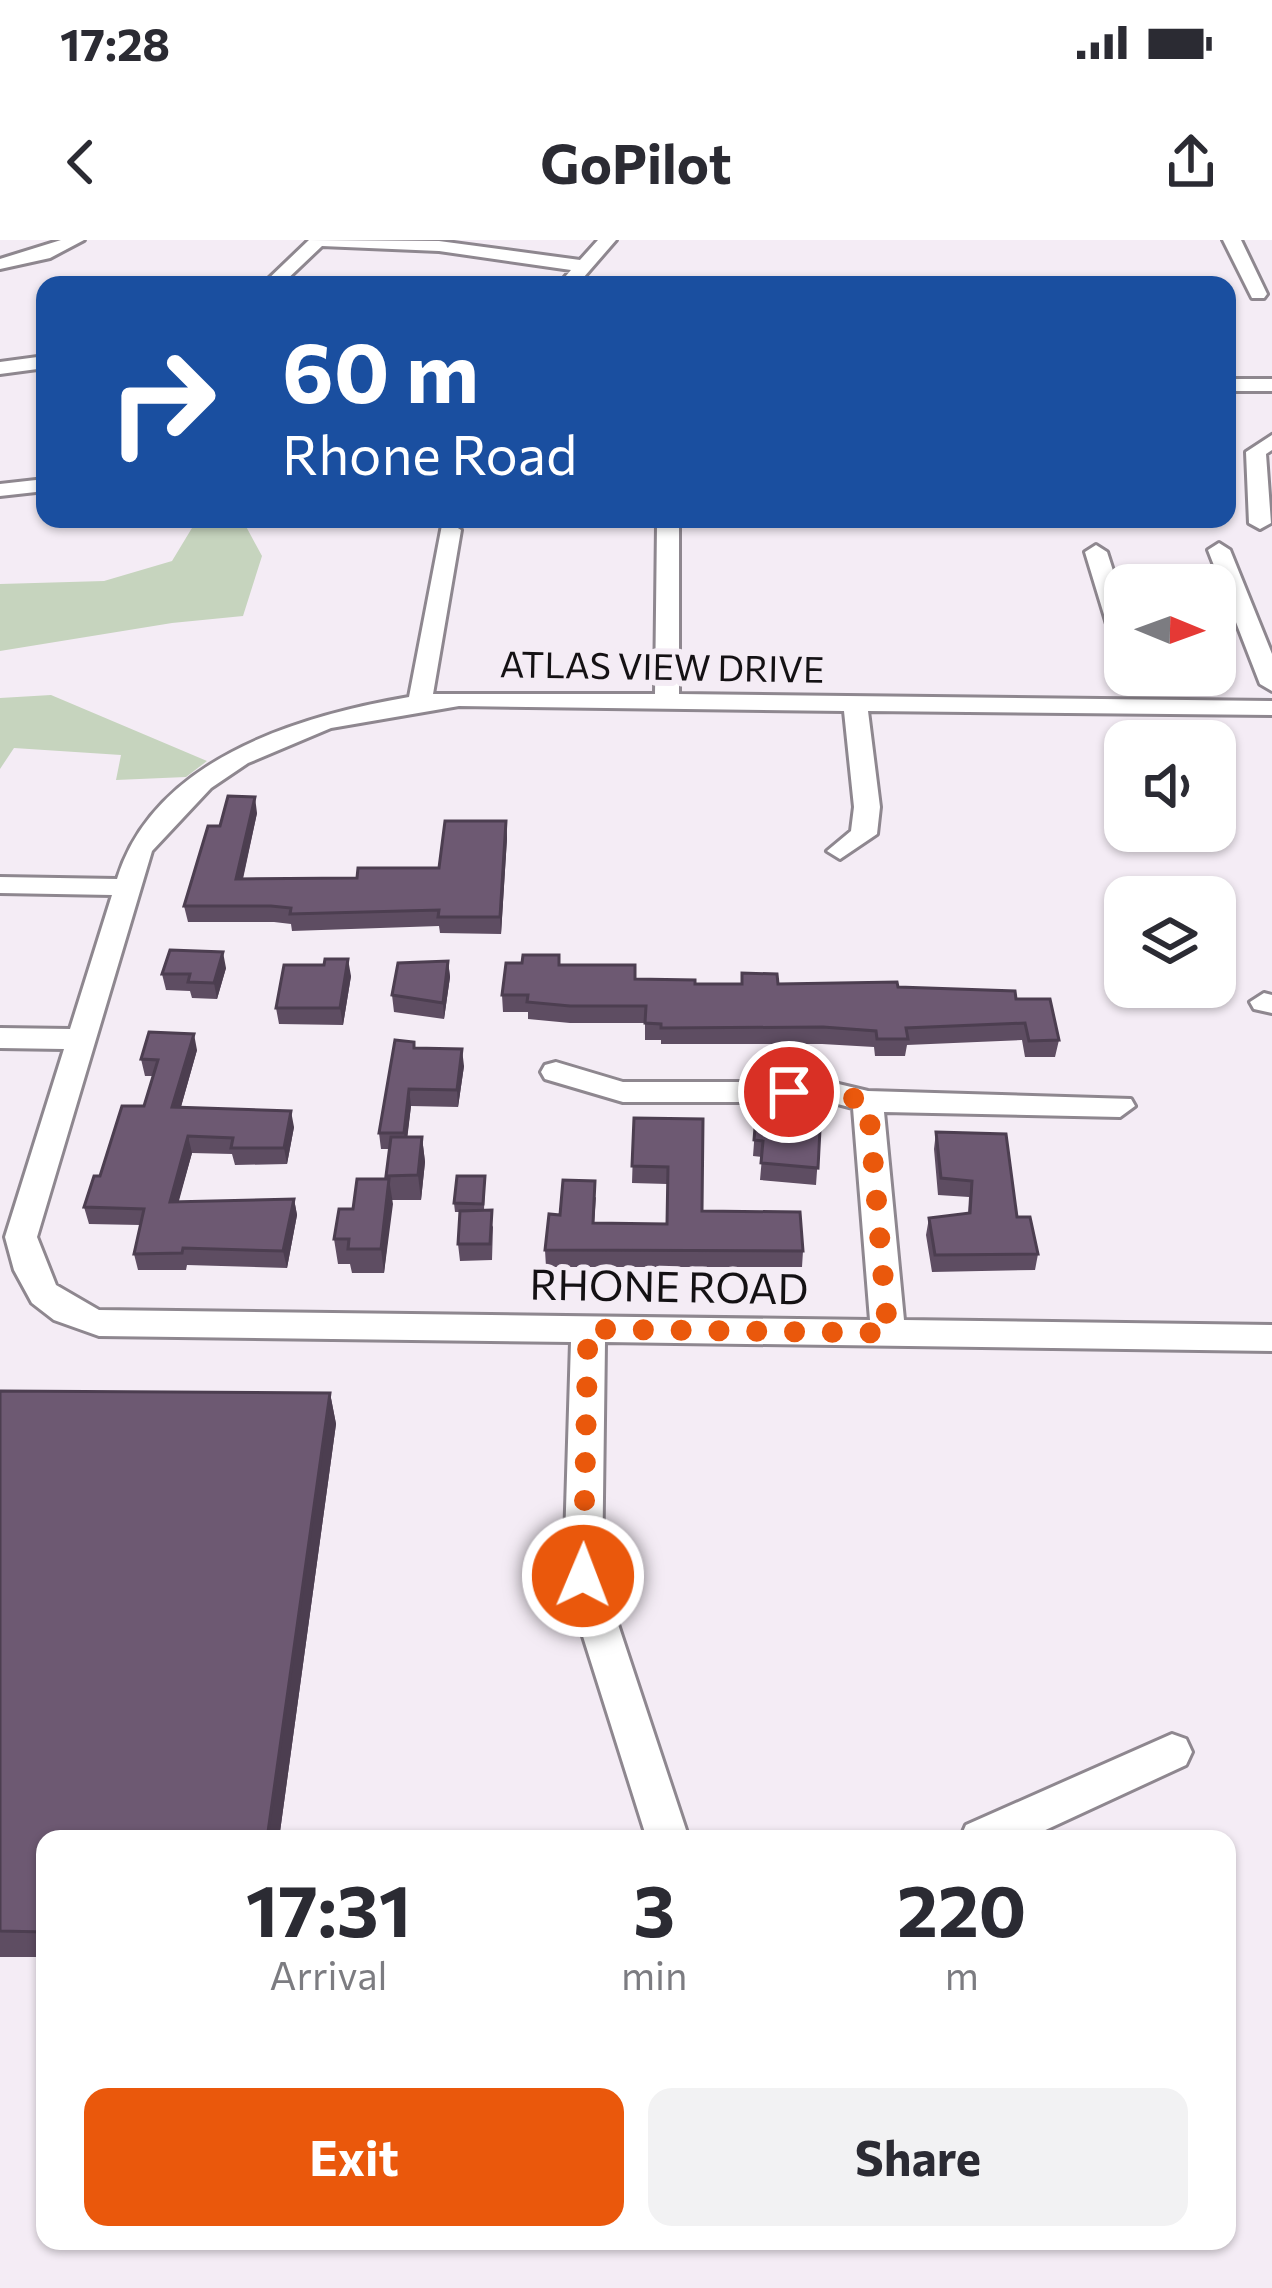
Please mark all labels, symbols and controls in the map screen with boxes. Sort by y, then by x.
text: 17:28 [60,15,170,70]
icon: back [48,129,114,195]
text: GoPilot [540,129,732,195]
icon: share [1158,129,1224,195]
text: 60 m [282,318,479,420]
icon: right [84,324,240,480]
text: Rhone Road [282,420,577,486]
north arrow [1104,564,1236,696]
map controls [1104,564,1236,1008]
street label: ATLAS VIEW DRIVE [499,640,825,690]
button: sound [1104,720,1236,852]
button: layers [1104,876,1236,1008]
pin [738,1041,840,1143]
icon: arrive [756,1059,822,1125]
street label: RHONE ROAD [529,1257,809,1313]
position arrow [520,1513,646,1639]
text: 17:31 [246,1864,411,1952]
text: 3 [633,1864,675,1952]
text: 220 [897,1864,1026,1952]
text: Arrival [269,1950,387,1998]
text: min [621,1950,687,1998]
text: m [945,1950,979,1998]
button: Exit [84,2088,624,2226]
button: Share [648,2088,1188,2226]

